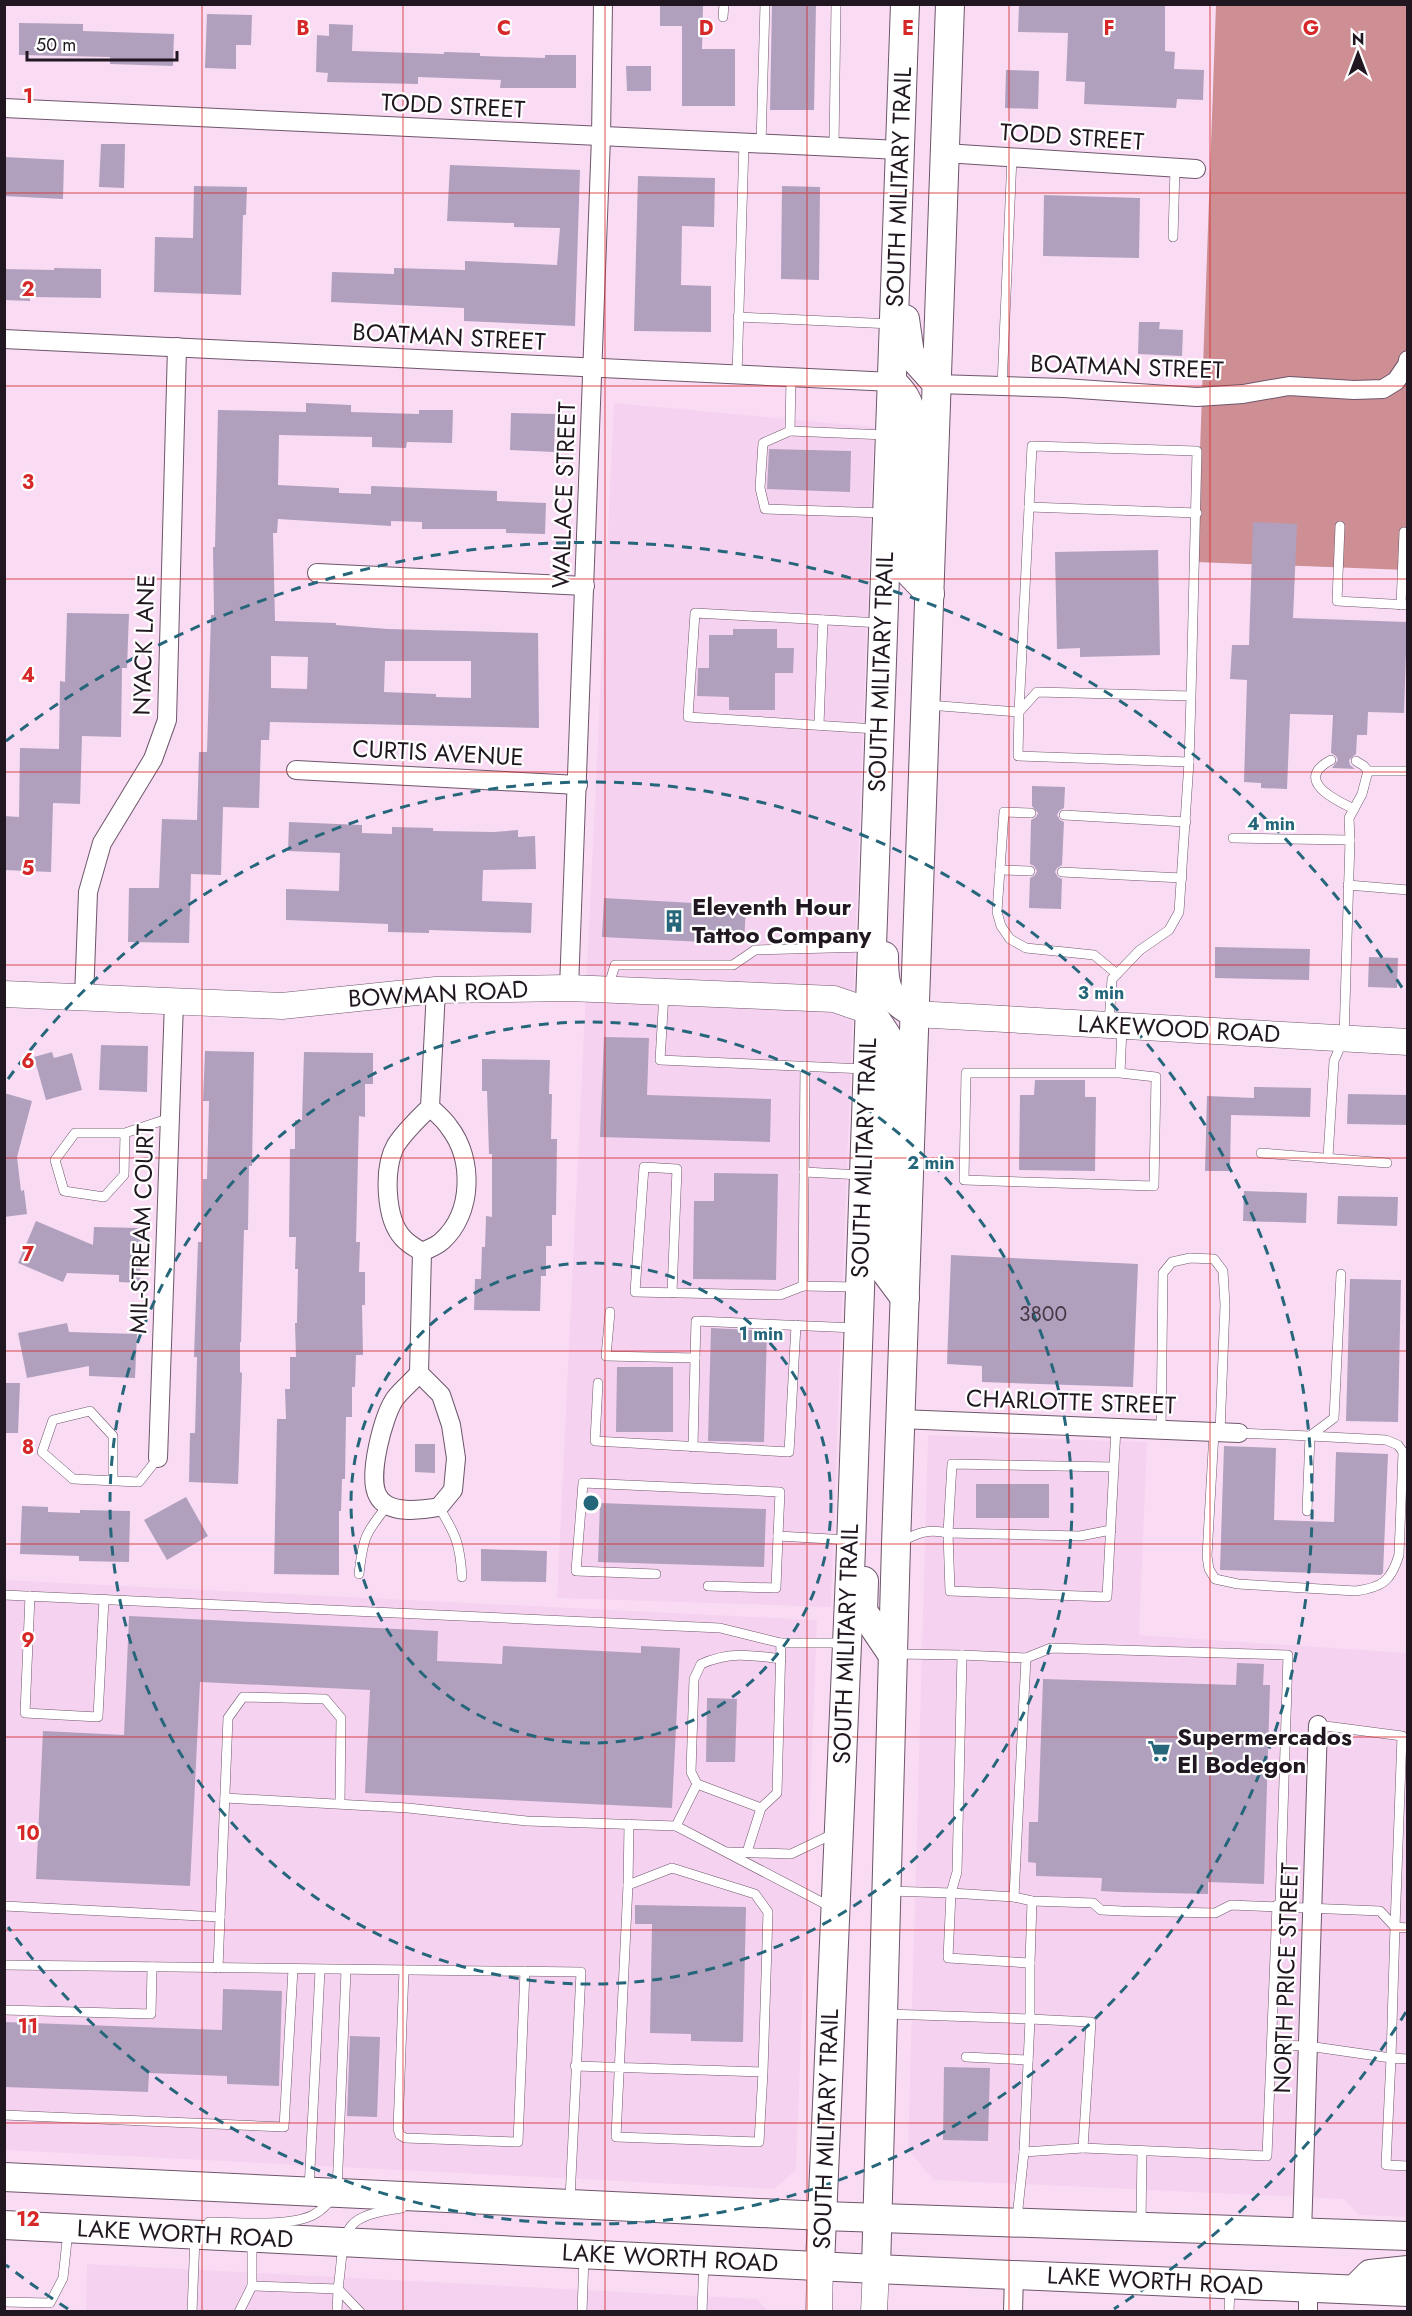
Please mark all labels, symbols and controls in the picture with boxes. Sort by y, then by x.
text: B [296,14,310,43]
text: C [497,14,511,43]
text: D [699,14,713,43]
text: E [902,14,914,43]
text: F [1103,14,1115,43]
text: G [1303,14,1319,43]
scale bar [27,24,177,62]
north arrow [1328,24,1388,84]
text: N [1352,28,1364,51]
text: 50 m [36,32,76,58]
street label: SOUTH MILITARY TRAIL [877,66,920,308]
text: 1 [23,82,33,111]
street label: TODD STREET [380,84,526,127]
street label: TODD STREET [999,114,1145,159]
text: 2 [21,275,35,304]
street label: BOATMAN STREET [352,314,546,359]
street label: BOATMAN STREET [1030,346,1224,387]
street label: WALLACE STREET [543,401,584,589]
text: 3 [22,468,34,497]
street label: SOUTH MILITARY TRAIL [859,551,902,793]
street label: NYACK LANE [124,574,163,716]
text: 4 [21,661,35,690]
street label: CURTIS AVENUE [351,731,525,774]
text: 4 min [1247,811,1295,837]
text: 5 [22,854,35,883]
place label: Eleventh Hour Tattoo Company [692,889,872,952]
building icon: Eleventh Hour Tattoo Company [661,908,687,934]
street label: BOWMAN ROAD [347,971,529,1016]
text: 3 min [1078,980,1124,1006]
street label: LAKEWOOD ROAD [1077,1006,1281,1051]
street label: SOUTH MILITARY TRAIL [842,1037,885,1279]
text: 6 [21,1047,35,1076]
street label: MIL-STREAM COURT [120,1124,163,1334]
text: 2 min [907,1150,955,1176]
text: 7 [22,1240,35,1269]
house number: 3800 [1019,1299,1067,1329]
text: 1 min [739,1321,783,1347]
street label: CHARLOTTE STREET [965,1380,1177,1423]
text: 8 [22,1433,34,1462]
centre of rings [581,1493,601,1513]
street label: SOUTH MILITARY TRAIL [824,1523,867,1765]
text: 9 [21,1626,35,1655]
place label: Supermercados El Bodegon [1177,1719,1352,1782]
supermarket icon: Supermercados El Bodegon [1146,1738,1172,1764]
text: 10 [16,1819,40,1848]
street label: NORTH PRICE STREET [1264,1862,1307,2094]
street label: SOUTH MILITARY TRAIL [804,2008,847,2250]
text: 11 [18,2012,38,2041]
text: 12 [16,2205,40,2234]
street label: LAKE WORTH ROAD [76,2210,294,2257]
street label: LAKE WORTH ROAD [561,2234,779,2281]
street label: LAKE WORTH ROAD [1046,2257,1264,2304]

